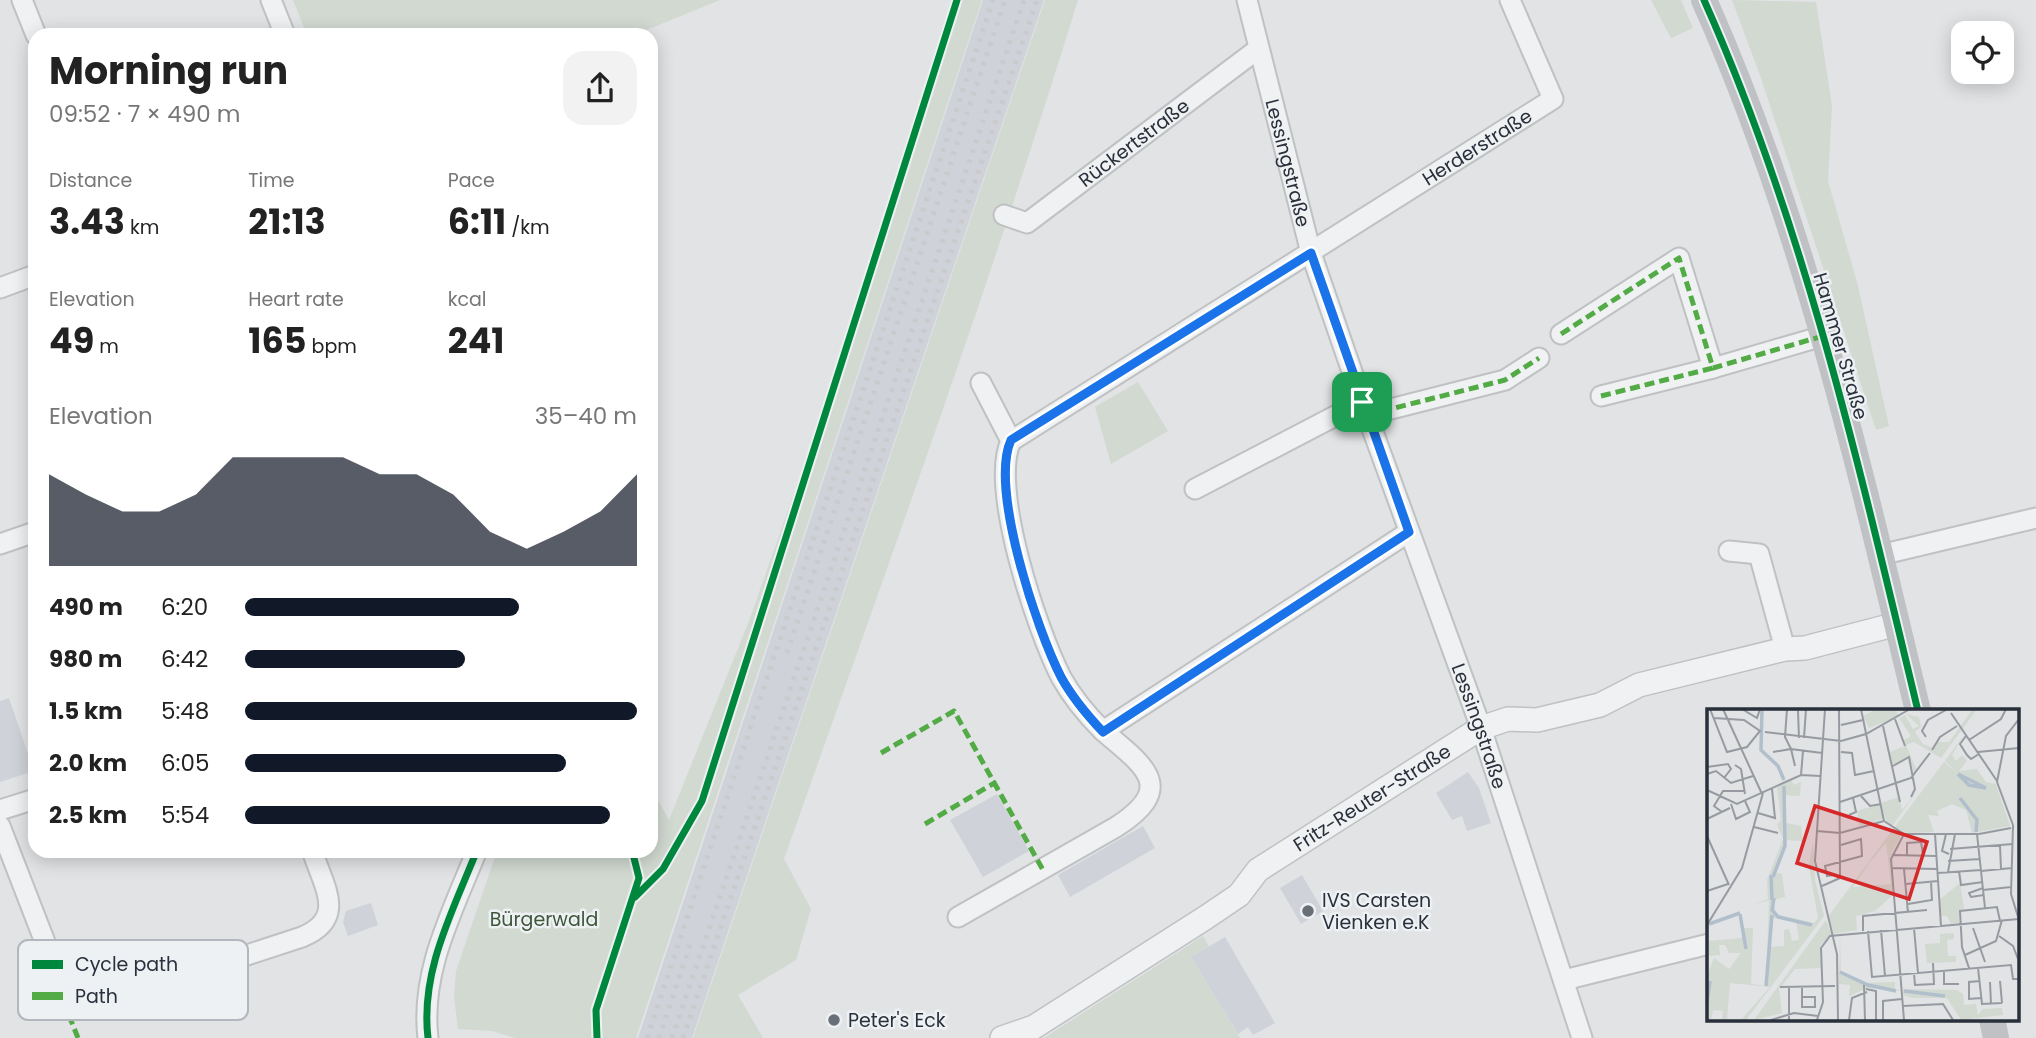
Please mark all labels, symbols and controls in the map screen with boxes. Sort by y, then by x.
map controls [1951,21,2014,84]
button: locate [1951,21,2014,84]
text: Morning run [49,44,288,97]
button: share [563,51,637,125]
street label: Rückertstraße [1073,92,1195,194]
street label: Lessingstraße [1259,96,1317,230]
text: 09:52 · 7 × 490 m [49,98,241,130]
street label: Herderstraße [1417,103,1537,192]
text: Distance [49,167,132,194]
text: Time [248,167,295,194]
text: Pace [448,167,495,194]
text: 3.43 [49,197,125,246]
text: 21:13 [248,197,326,246]
text: 6:11 [448,197,506,246]
text: km [125,214,159,241]
text: /km [506,214,550,241]
street label: Hammer Straße [1807,269,1874,423]
text: Elevation [49,286,135,313]
text: Heart rate [248,286,344,313]
text: kcal [448,286,487,313]
text: 49 [49,316,94,365]
text: 165 [248,316,307,365]
text: 241 [448,316,505,365]
text: m [94,333,119,360]
text: bpm [307,333,357,360]
pin [1332,372,1392,432]
icon: arrive [1343,383,1381,421]
text: Elevation [49,400,153,432]
text: 35–40 m [535,400,637,432]
text: 490 m [49,591,123,623]
text: 6:20 [161,591,208,623]
text: 980 m [49,643,122,675]
text: 6:42 [161,643,208,675]
street label: Lessingstraße [1445,660,1513,792]
text: 1.5 km [49,695,123,727]
text: 5:48 [161,695,209,727]
inset map [1707,709,2018,1020]
street label: Fritz-Reuter-Straße [1288,738,1456,858]
text: 2.0 km [49,747,127,779]
text: 6:05 [161,747,209,779]
text: 2.5 km [49,799,127,831]
text: 5:54 [161,799,209,831]
place label: IVS Carsten Vienken e.K [1322,887,1431,936]
marker: IVS Carsten Vienken e.K [1300,903,1316,919]
park label: Bürgerwald [490,906,598,933]
legend [18,940,248,1020]
text: Cycle path [75,951,178,978]
text: Path [75,983,118,1010]
place label: Peter's Eck [848,1007,946,1034]
marker: Peter's Eck [826,1012,842,1028]

